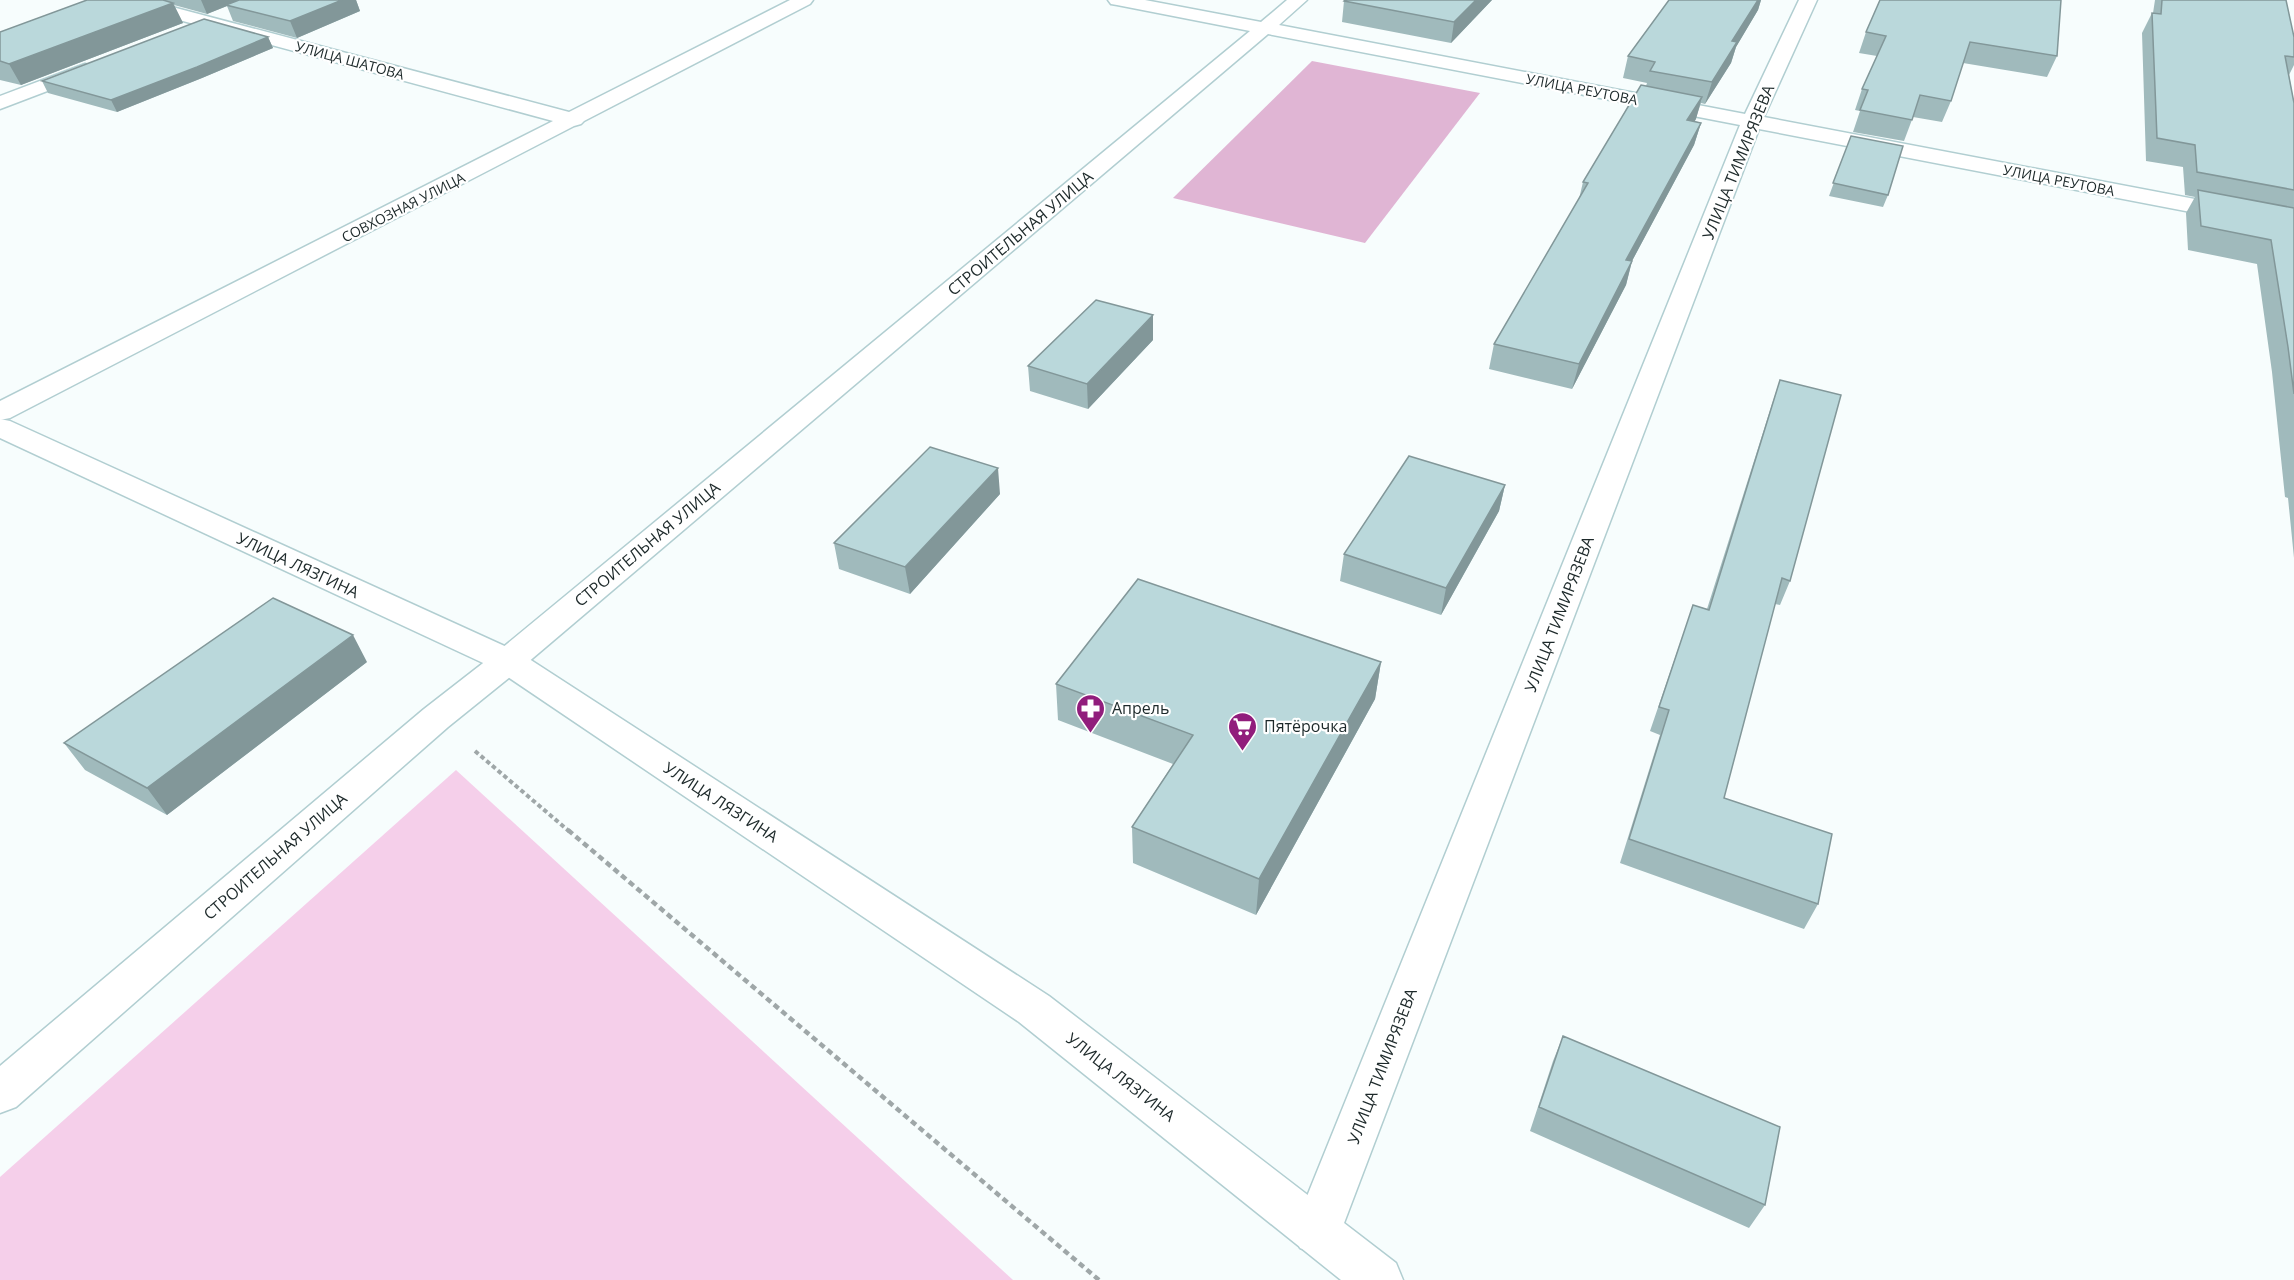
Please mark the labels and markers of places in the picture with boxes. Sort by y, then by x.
pharmacy icon: Апрель [1075,692,1107,734]
place label: Апрель [1112,697,1169,719]
supermarket icon: Пятёрочка [1227,710,1259,752]
place label: Пятёрочка [1264,715,1347,737]

